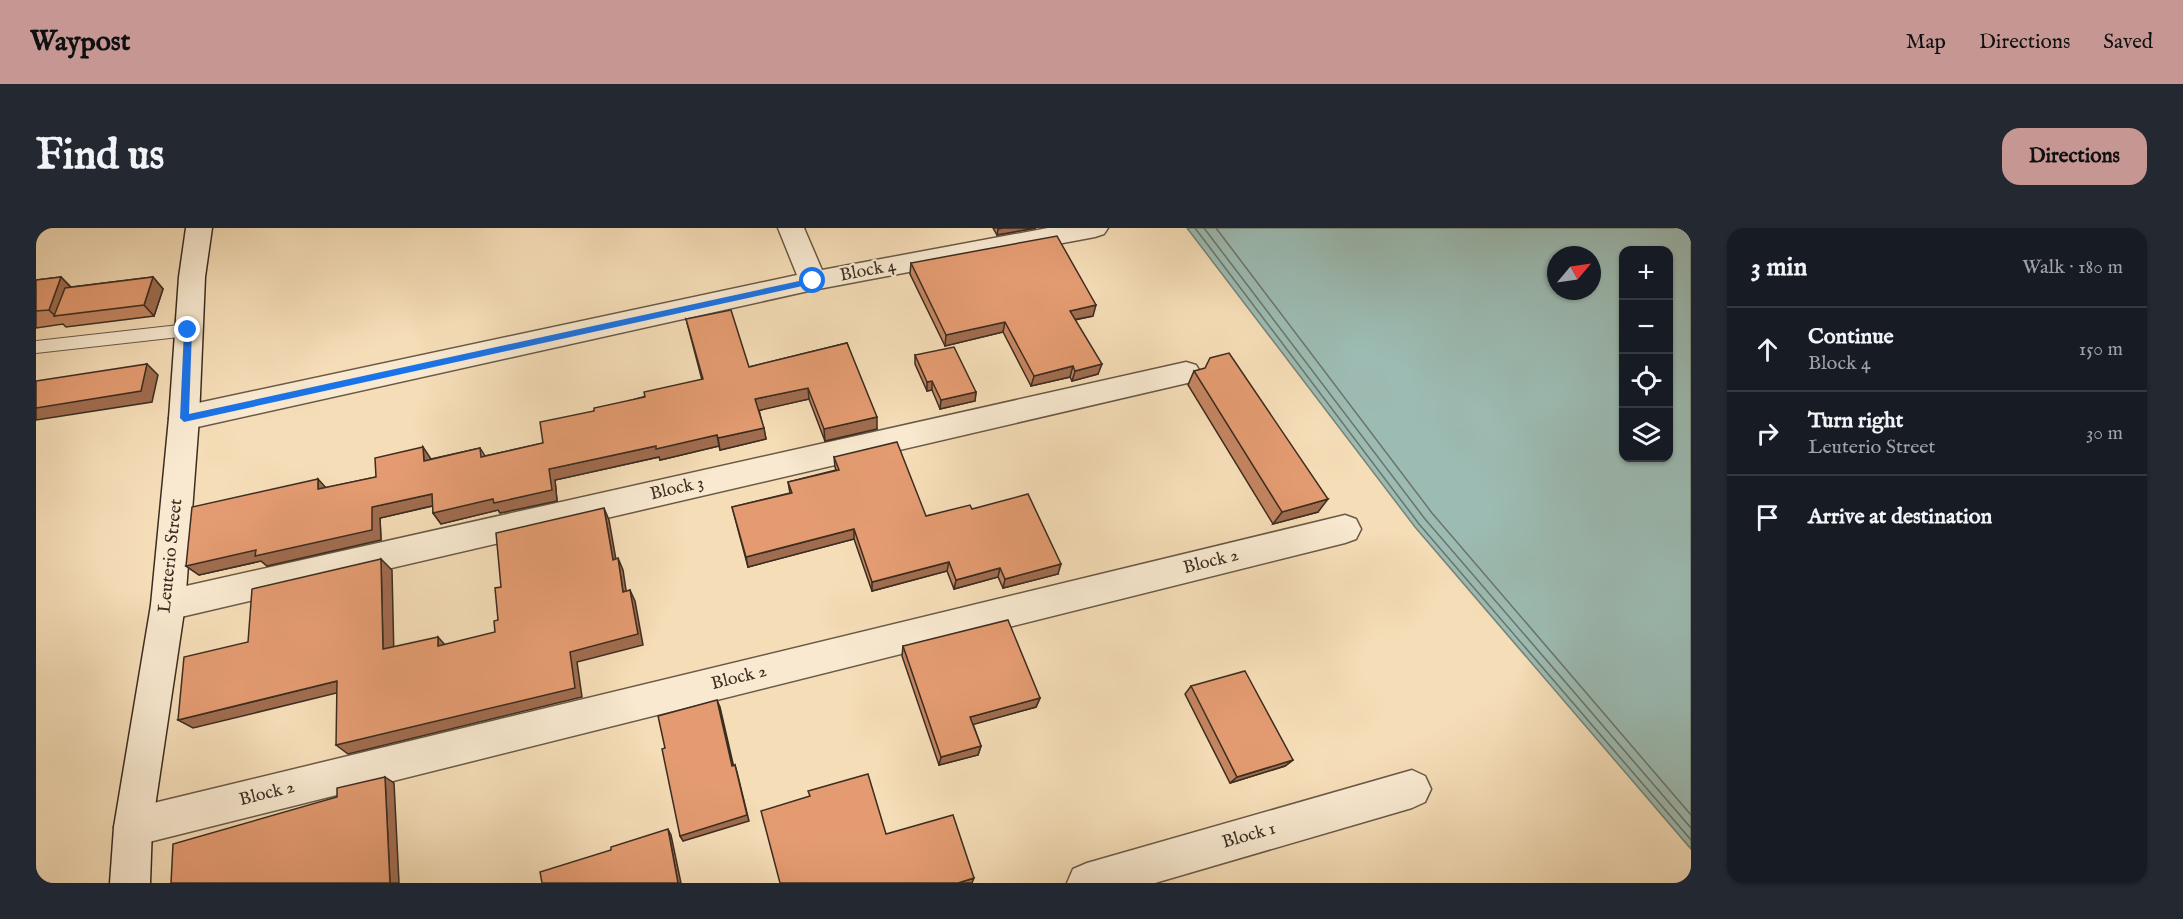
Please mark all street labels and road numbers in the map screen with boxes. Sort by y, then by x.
street label: Block 4 [838,254,898,288]
street label: Block 3 [648,472,706,506]
street label: Leuterio Street [154,498,188,614]
street label: Block 2 [1181,544,1241,580]
street label: Block 2 [709,660,769,696]
street label: Block 2 [237,776,297,812]
street label: Block 1 [1220,817,1278,855]

